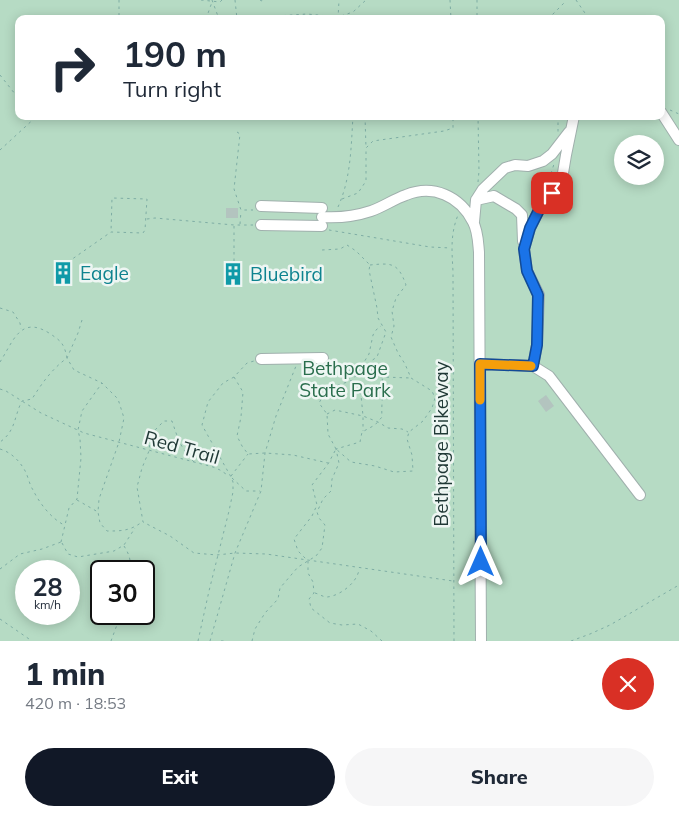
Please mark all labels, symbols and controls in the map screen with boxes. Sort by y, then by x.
text: 190 m [123,32,227,76]
icon: right [40,35,105,100]
text: Turn right [123,75,221,103]
map controls [614,135,664,185]
button: layers [614,135,664,185]
pin [531,172,573,214]
icon: arrive [538,179,566,207]
building icon: Eagle [50,260,76,286]
place label: Eagle [80,261,129,285]
building icon: Bluebird [220,261,246,287]
place label: Bluebird [250,262,323,286]
park label: Bethpage State Park [299,356,391,402]
street label: Bethpage Bikeway [429,361,453,527]
street label: Red Trail [142,425,222,469]
position arrow [454,535,506,587]
speed limit sign: 30 [90,560,155,625]
text: 28 [32,571,63,602]
text: km/h [34,597,61,612]
text: 1 min [25,655,105,693]
button: close [602,658,654,710]
text: 420 m · 18:53 [25,693,126,713]
button: Exit [25,748,335,806]
button: Share [345,748,654,806]

